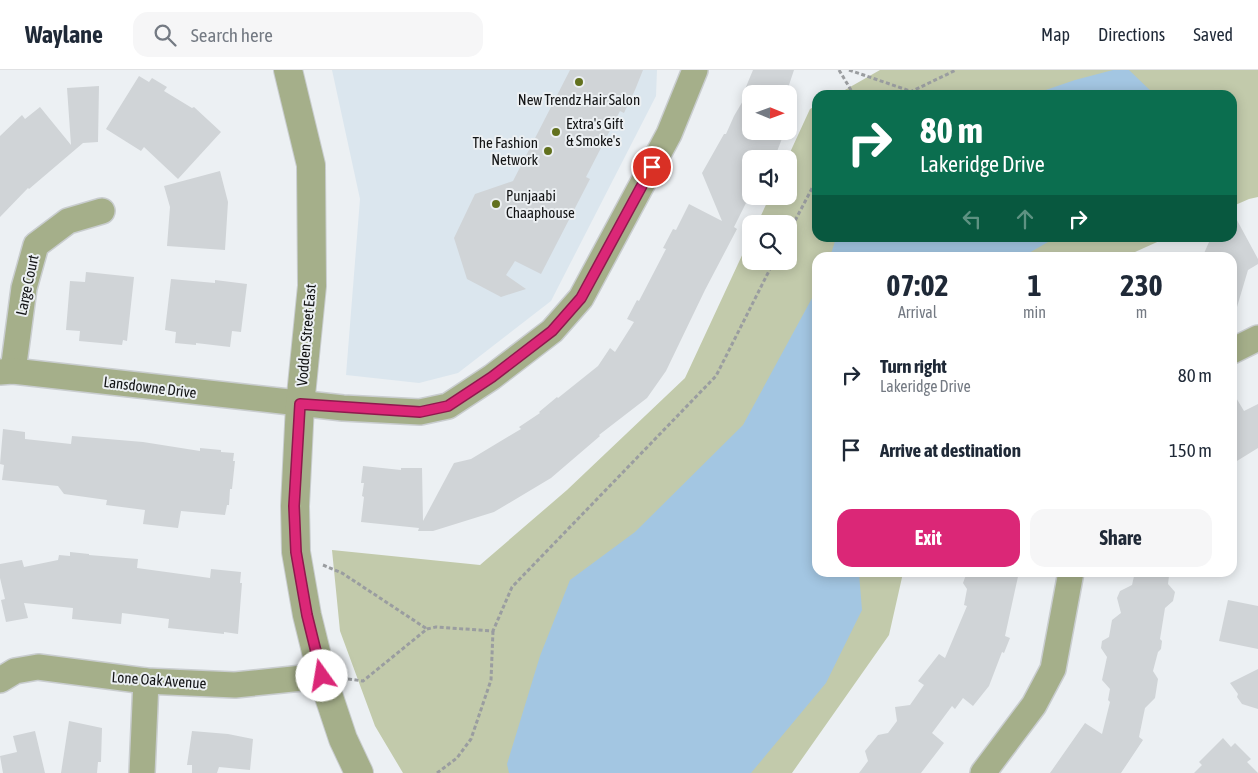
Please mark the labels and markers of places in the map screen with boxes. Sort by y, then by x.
marker: New Trendz Hair Salon [573,76,585,88]
place label: New Trendz Hair Salon [518,91,640,108]
place label: Extra's Gift & Smoke's [566,115,624,149]
marker: Extra's Gift & Smoke's [550,126,562,138]
place label: The Fashion Network [473,134,538,168]
marker: The Fashion Network [542,145,554,157]
pin [631,146,673,188]
place label: Punjaabi Chaaphouse [506,187,575,221]
marker: Punjaabi Chaaphouse [490,198,502,210]

